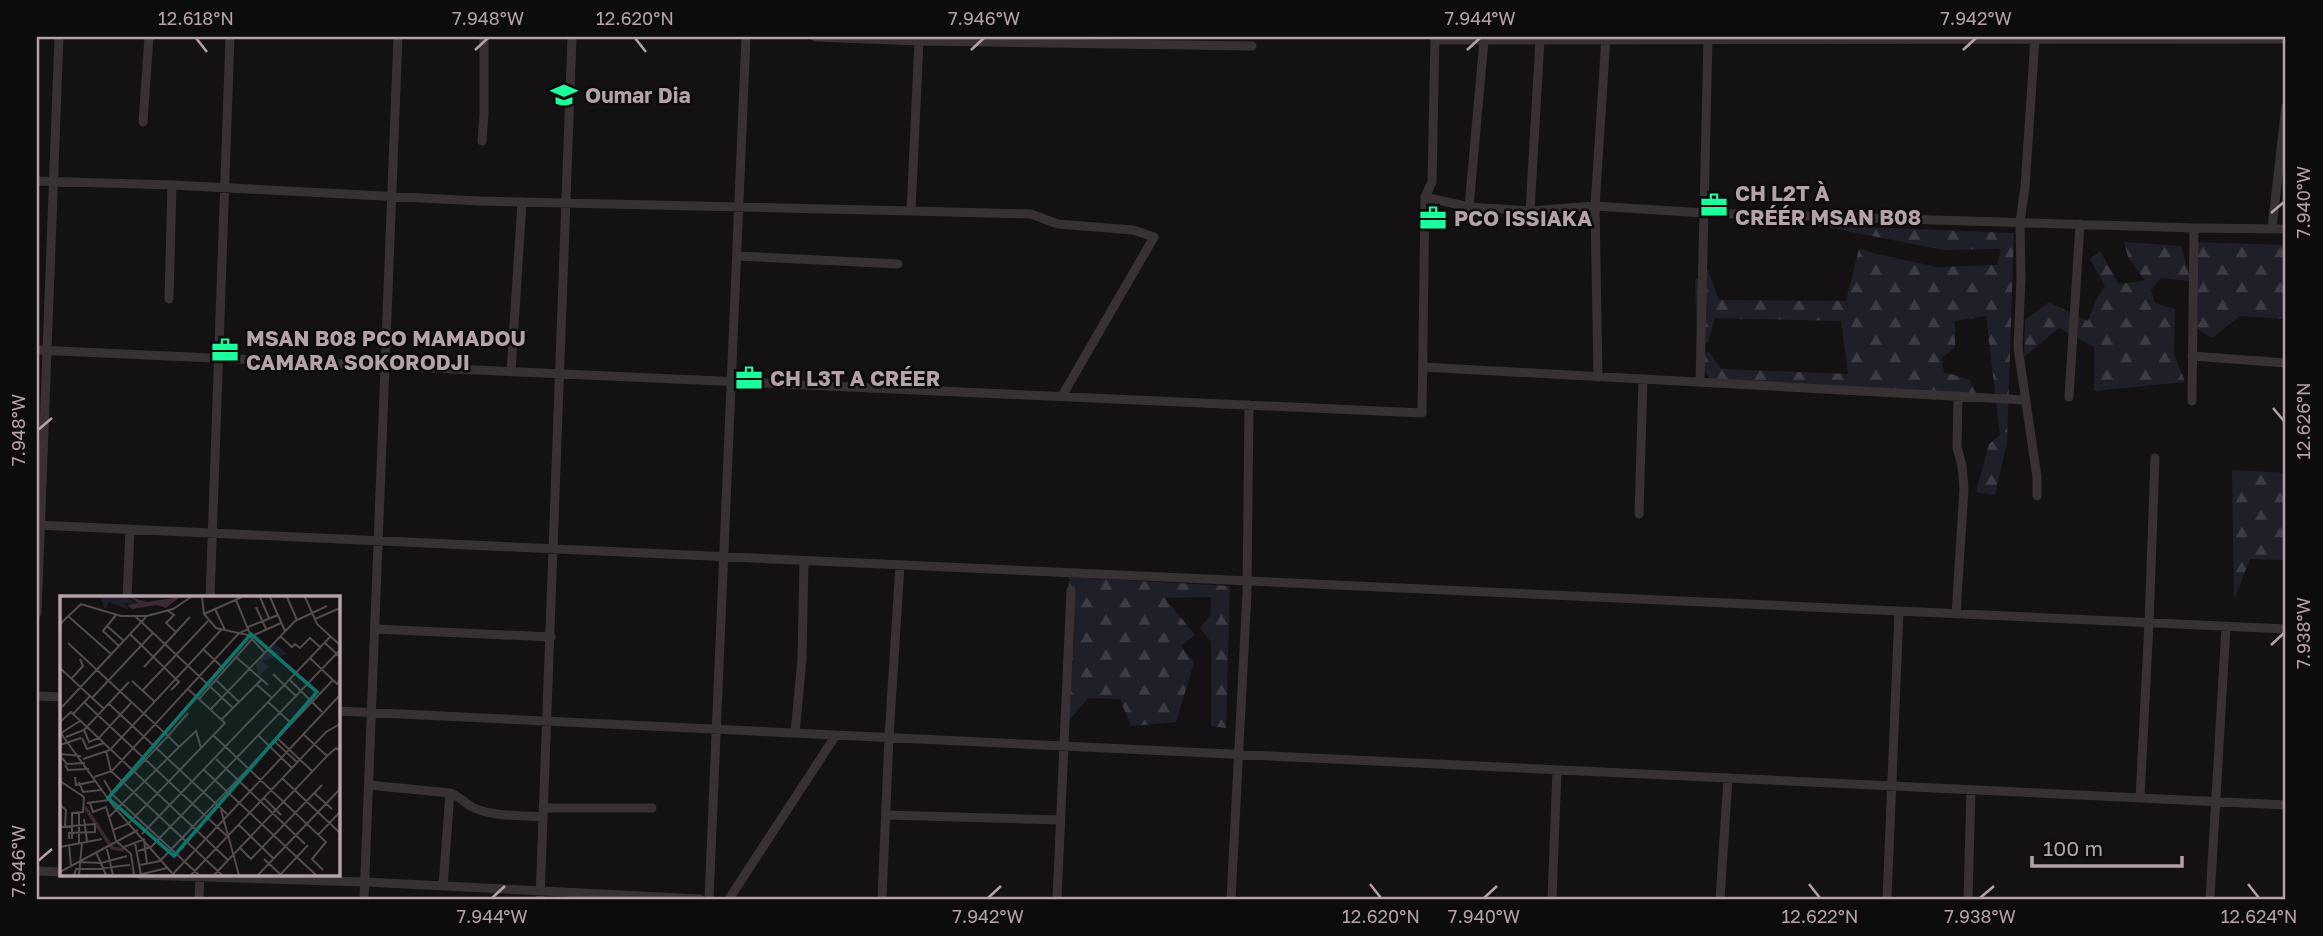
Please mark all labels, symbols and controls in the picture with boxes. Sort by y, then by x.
text: 12.618°N [158,7,234,29]
text: 7.948°W [452,7,524,29]
text: 12.620°N [596,7,674,29]
text: 7.946°W [948,7,1020,29]
text: 7.944°W [1444,7,1516,29]
text: 7.942°W [1940,7,2012,29]
school or university icon: Oumar Dia [549,80,579,110]
place label: Oumar Dia [585,82,691,108]
text: 7.940°W [2292,166,2314,238]
place label: CH L2T À CRÉÉR MSAN B08 [1735,180,1921,230]
office icon: CH L2T À CRÉÉR MSAN B08 [1699,190,1729,220]
office icon: PCO ISSIAKA [1418,203,1448,233]
place label: PCO ISSIAKA [1454,205,1592,231]
place label: MSAN B08 PCO MAMADOU CAMARA SOKORODJI [246,325,526,375]
office icon: MSAN B08 PCO MAMADOU CAMARA SOKORODJI [210,335,240,365]
office icon: CH L3T A CRÉER [734,363,764,393]
place label: CH L3T A CRÉER [770,365,940,391]
text: 12.626°N [2292,382,2314,460]
text: 7.948°W [7,394,29,466]
inset map [60,596,340,876]
text: 7.938°W [2292,597,2314,669]
scale bar [2032,824,2183,868]
text: 7.946°W [7,825,29,897]
text: 100 m [2043,835,2103,861]
text: 7.944°W [456,905,528,927]
text: 7.942°W [952,905,1024,927]
text: 12.620°N [1342,905,1420,927]
text: 7.940°W [1448,905,1520,927]
text: 12.622°N [1781,905,1859,927]
text: 7.938°W [1944,905,2016,927]
text: 12.624°N [2221,905,2297,927]

